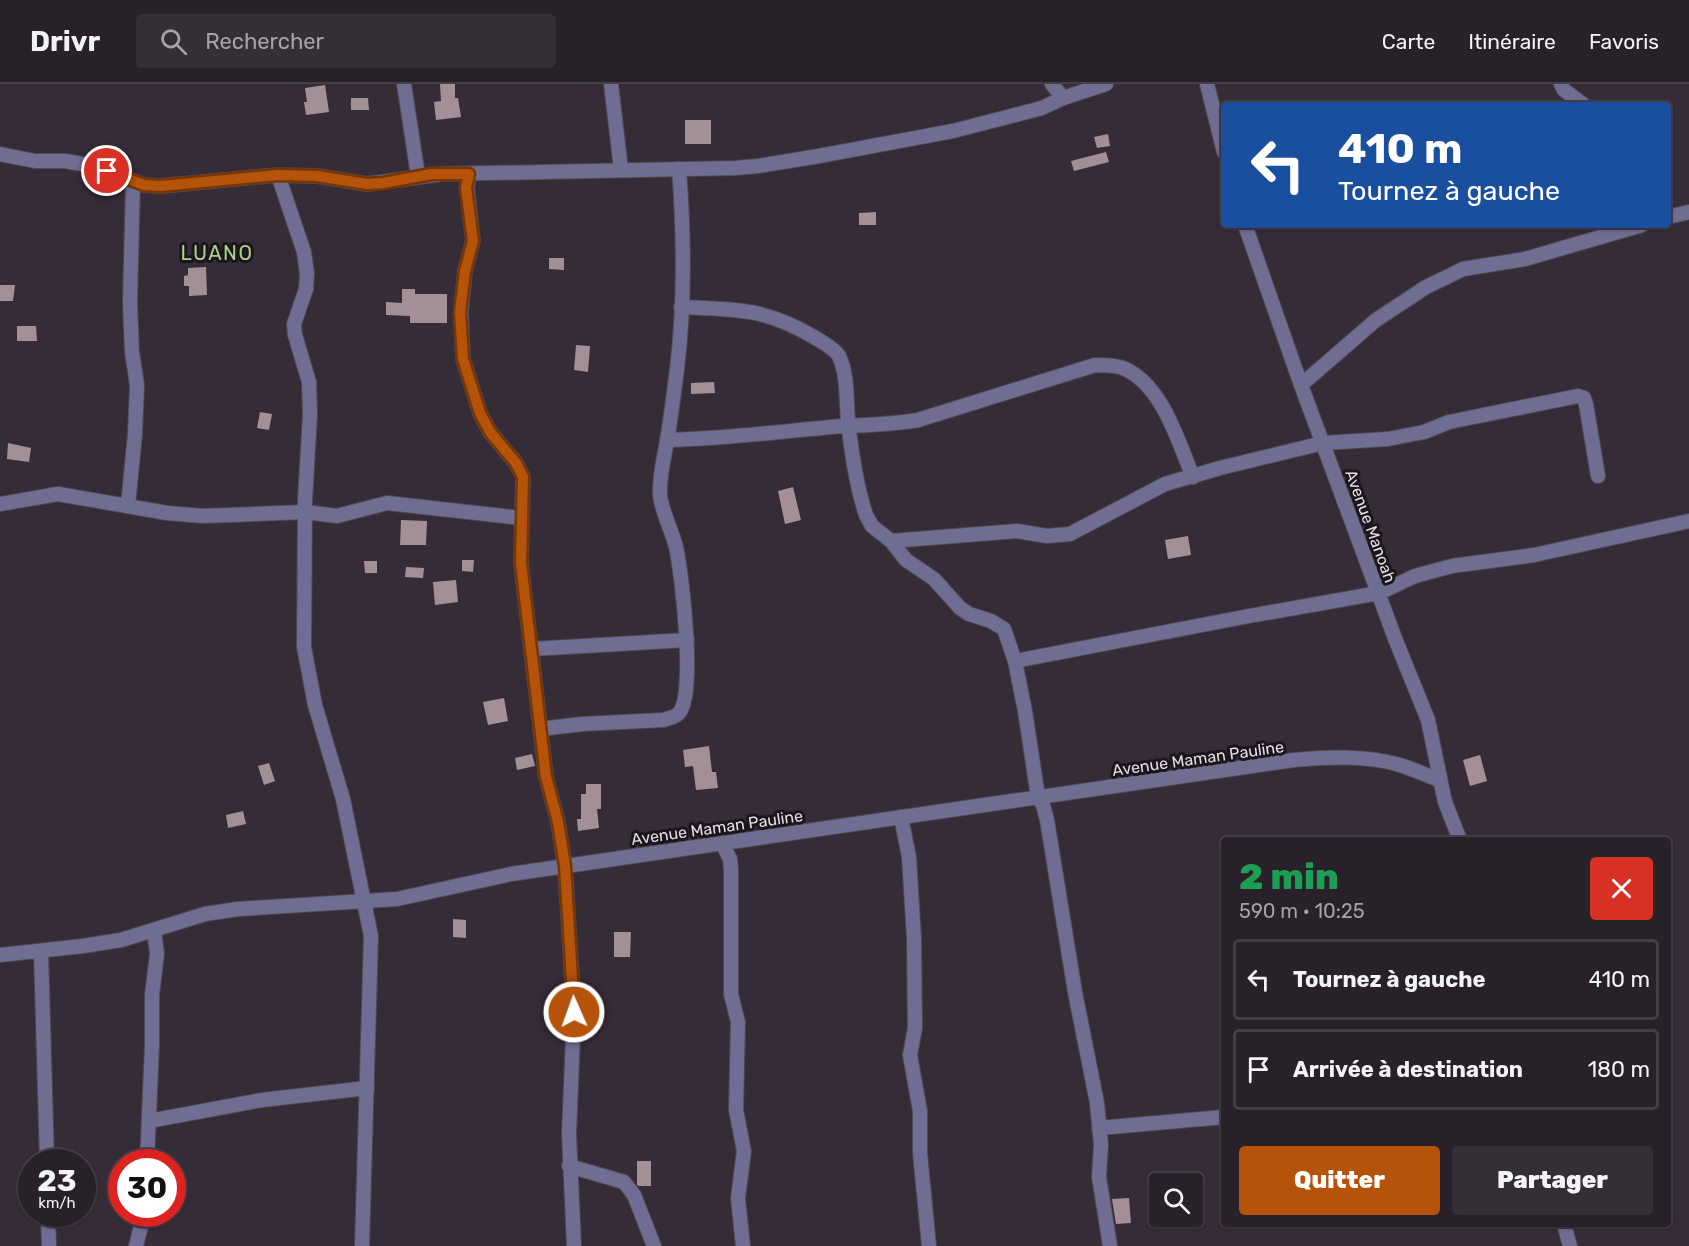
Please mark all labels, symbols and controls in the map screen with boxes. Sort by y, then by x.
search box [136,14,556,68]
text: Drivr [30,25,100,58]
icon: search [157,25,190,58]
text: Rechercher [205,28,324,55]
text: Carte [1382,29,1435,54]
text: Itinéraire [1468,29,1556,54]
text: Favoris [1589,29,1659,54]
text: 410 m [1338,124,1463,174]
icon: left [1239,126,1317,204]
pin [81,145,132,196]
icon: arrive [90,154,123,187]
text: Tournez à gauche [1338,175,1560,207]
district label: LUANO [180,241,254,265]
street label: Avenue Manoah [1341,467,1400,585]
street label: Avenue Maman Pauline [1111,737,1285,780]
street label: Avenue Maman Pauline [630,806,804,849]
text: 2 min [1239,855,1339,898]
button: close [1590,857,1653,920]
text: 590 m · 10:25 [1239,899,1365,923]
icon: left [1242,963,1275,996]
text: Tournez à gauche [1293,966,1486,993]
text: 410 m [1588,966,1650,993]
position arrow [542,980,606,1044]
icon: arrive [1242,1053,1275,1086]
text: Arrivée à destination [1293,1056,1523,1083]
text: 180 m [1588,1056,1650,1083]
button: Quitter [1239,1146,1440,1215]
button: Partager [1452,1146,1653,1215]
speed limit sign: 30 [108,1149,186,1227]
text: 23 [37,1163,77,1199]
map controls [1149,1173,1203,1227]
button: search [1149,1173,1203,1227]
text: km/h [38,1194,76,1212]

